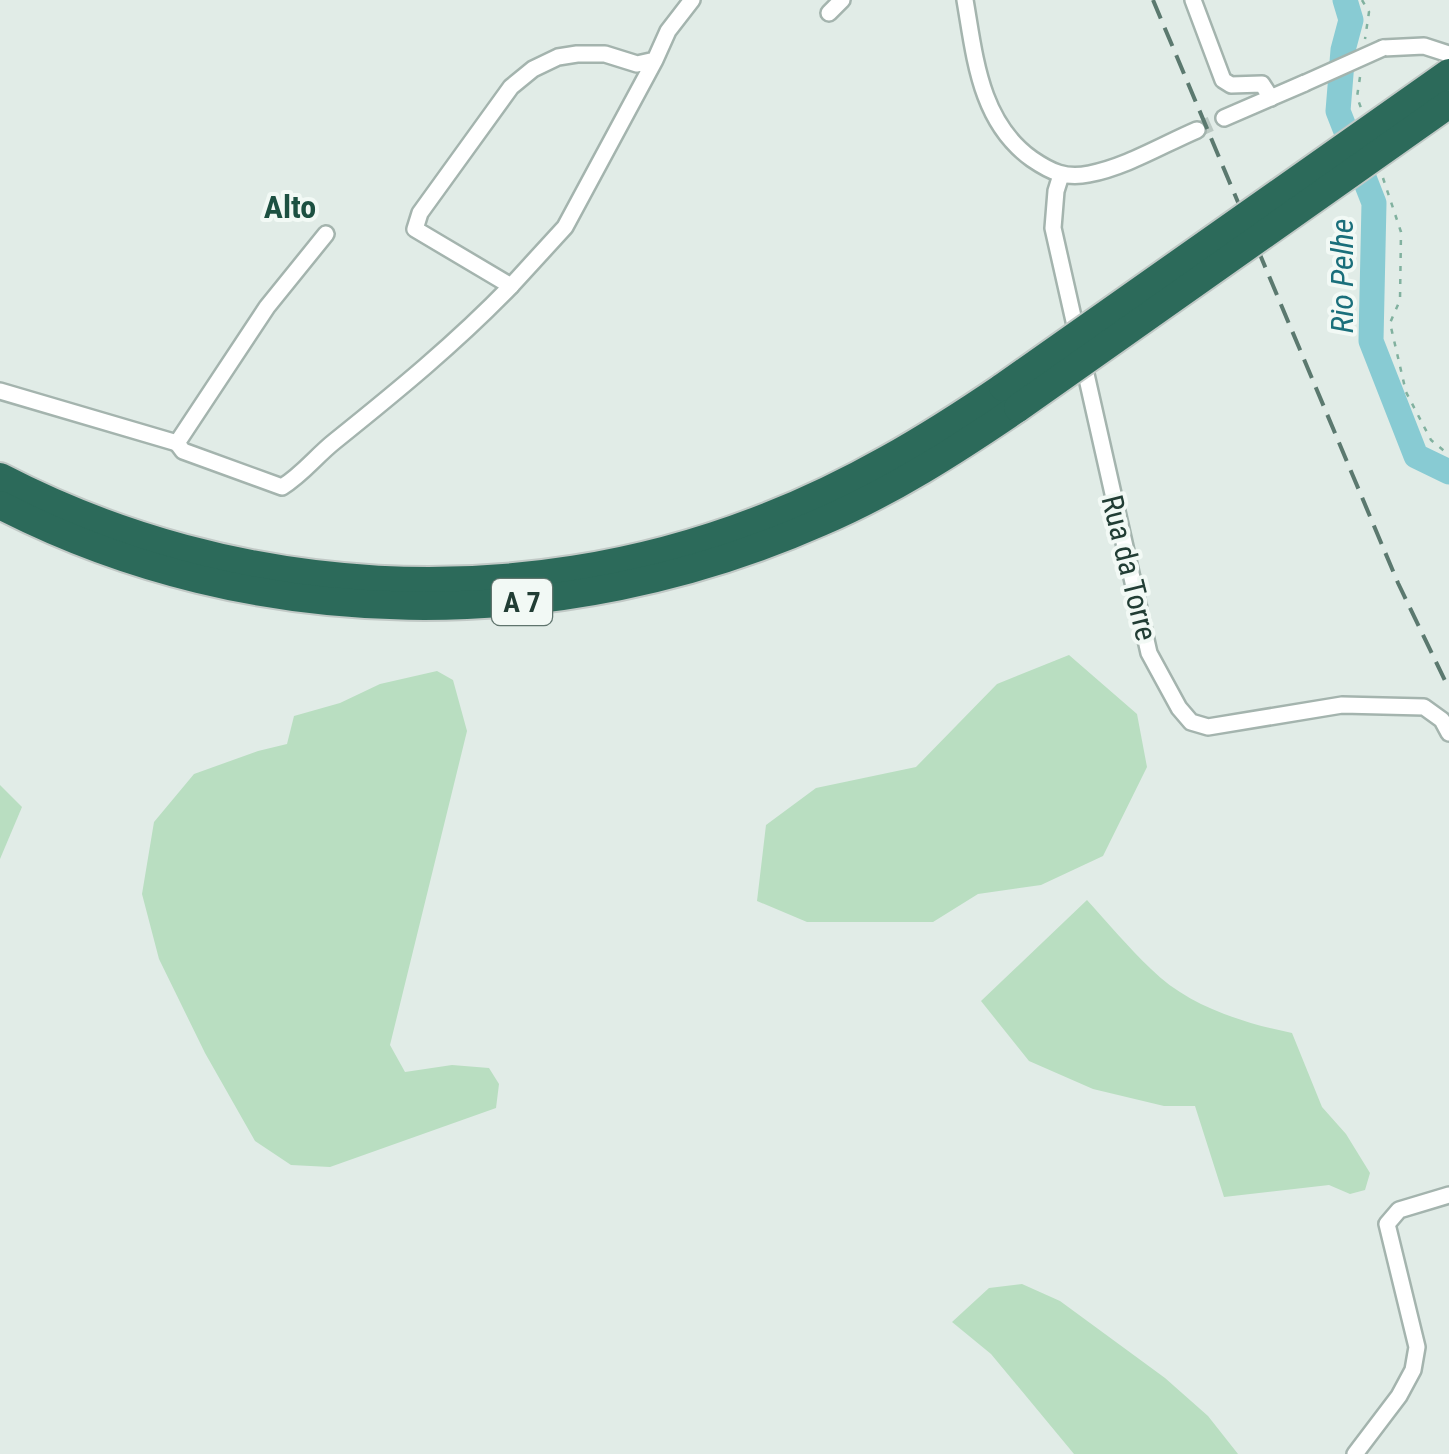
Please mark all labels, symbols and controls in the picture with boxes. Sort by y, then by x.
district label: Alto [264,188,316,226]
water label: Rio Pelhe [1323,219,1361,333]
street label: Rua da Torre [1095,492,1164,644]
road number: A 7 [492,579,552,625]

